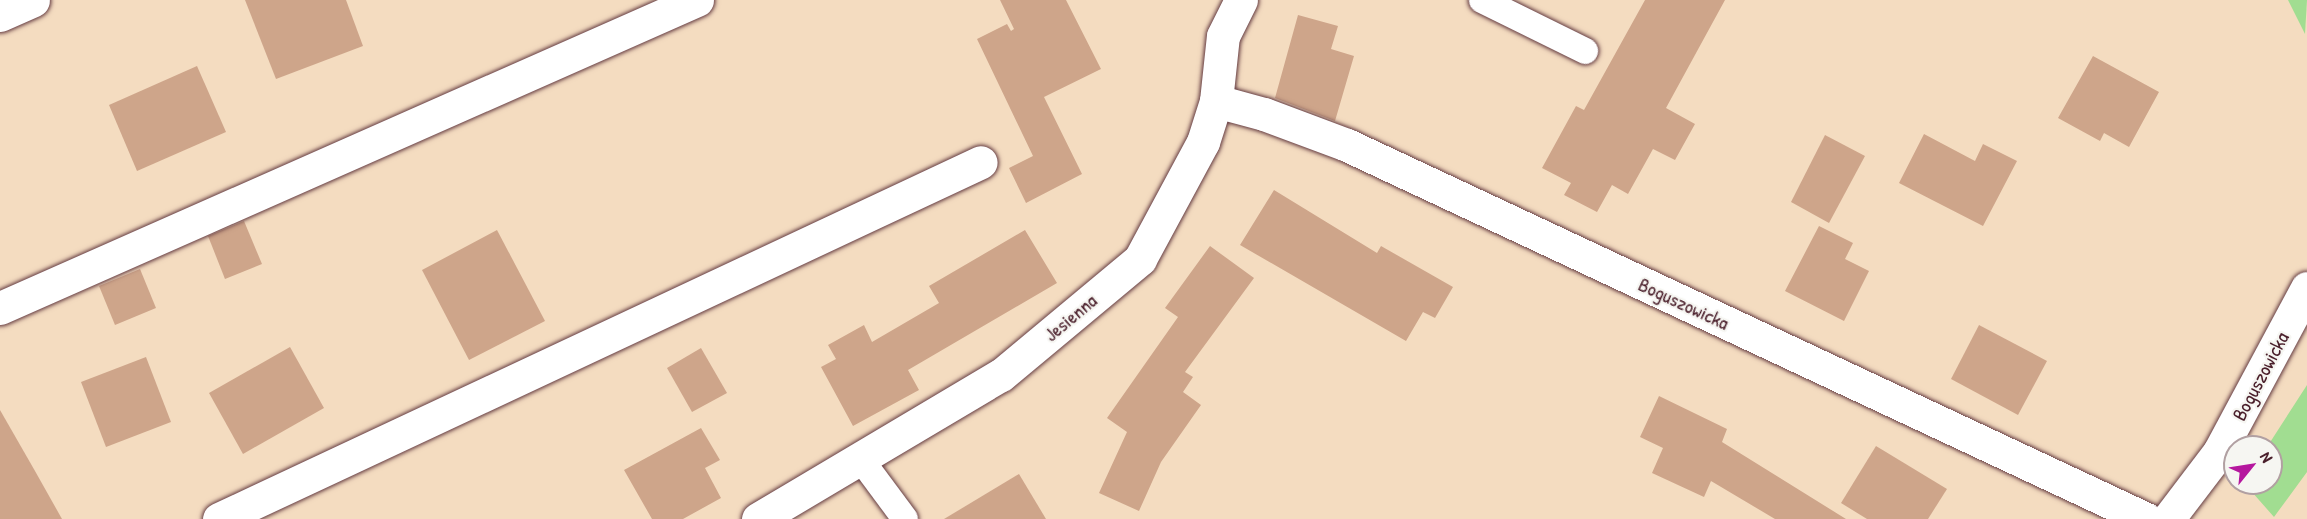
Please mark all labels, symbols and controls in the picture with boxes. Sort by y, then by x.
street label: Boguszowicka [1635,272,1733,334]
street label: Jesienna [1039,288,1101,346]
street label: Boguszowicka [2227,328,2293,424]
north arrow [2223,435,2283,495]
text: N [2255,448,2279,466]

